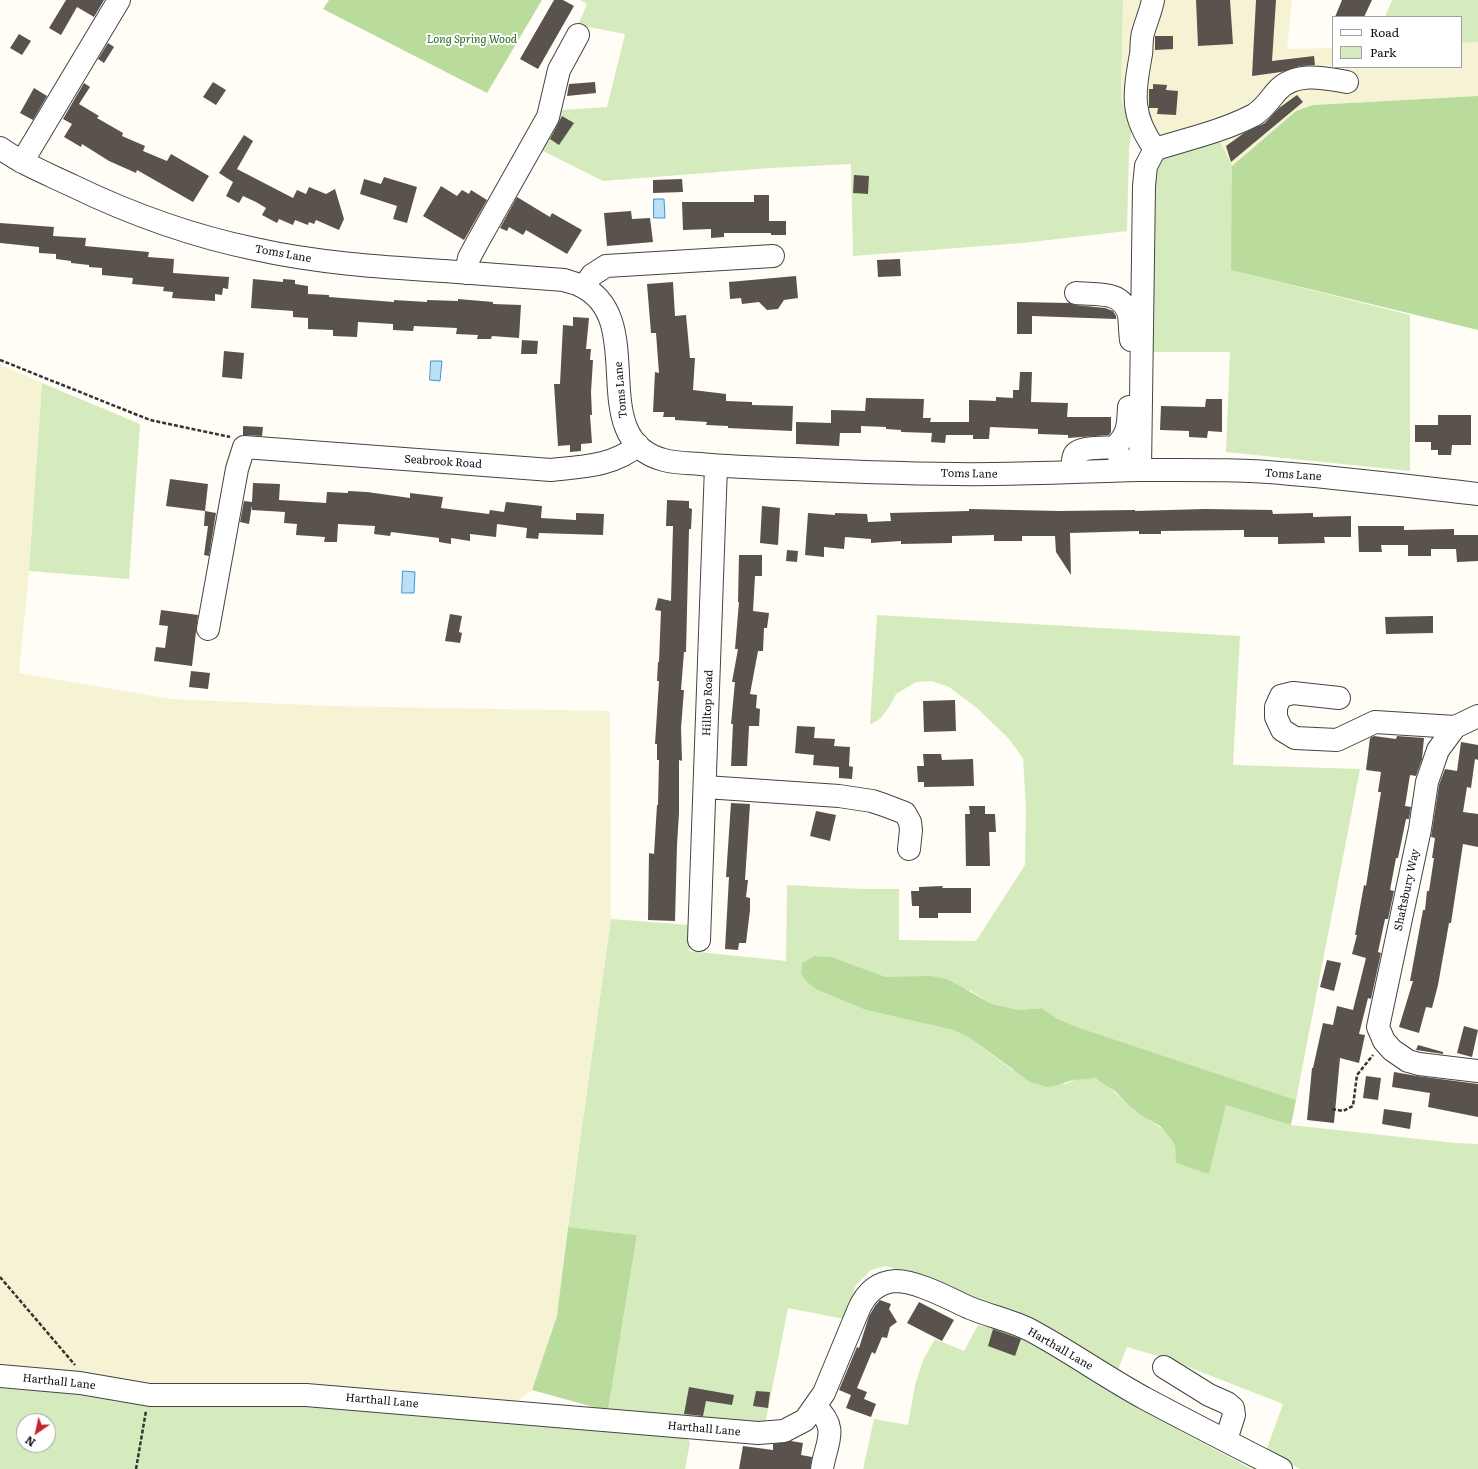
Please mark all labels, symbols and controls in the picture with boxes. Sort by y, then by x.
legend [1332,16,1462,68]
text: Road [1370,23,1399,41]
park label: Long Spring Wood [427,33,517,47]
text: Park [1370,43,1396,61]
street label: Toms Lane [254,243,312,265]
street label: Toms Lane [612,361,630,419]
street label: Seabrook Road [404,453,482,471]
street label: Toms Lane [1264,466,1322,484]
street label: Toms Lane [940,467,998,481]
street label: Hilltop Road [700,670,716,736]
street label: Shaftsbury Way [1392,848,1422,932]
street label: Harthall Lane [1025,1325,1095,1373]
street label: Harthall Lane [22,1372,96,1392]
street label: Harthall Lane [345,1391,419,1411]
north arrow [16,1413,56,1453]
street label: Harthall Lane [667,1419,741,1439]
text: N [22,1433,38,1451]

